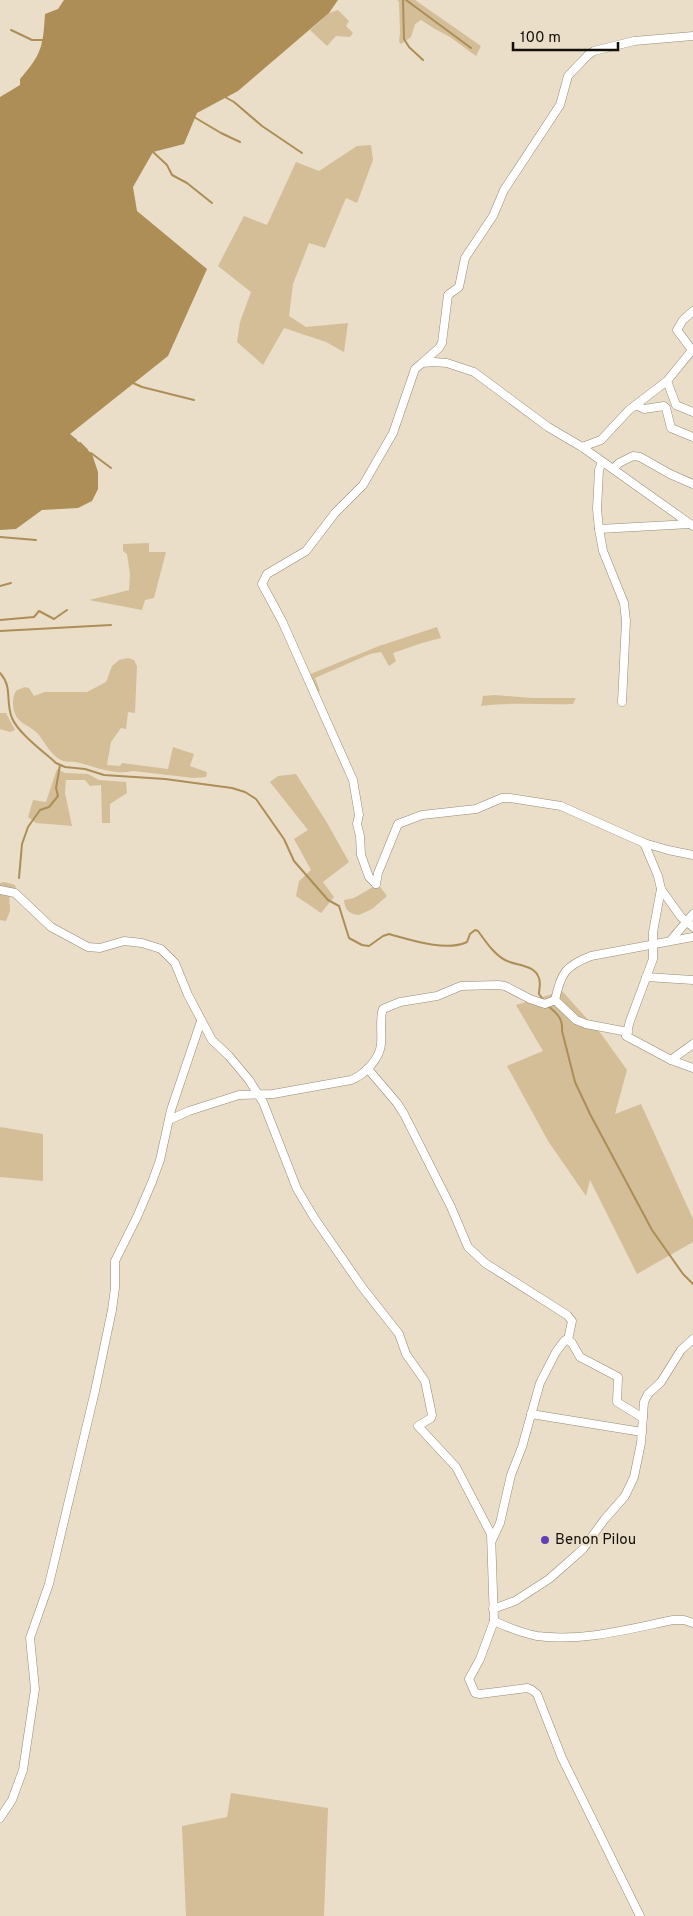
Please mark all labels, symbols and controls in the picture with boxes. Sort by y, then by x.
scale bar [513,20,618,52]
text: 100 m [520,29,561,48]
place label: Benon Pilou [555,1531,636,1550]
marker: Benon Pilou [539,1534,551,1546]

